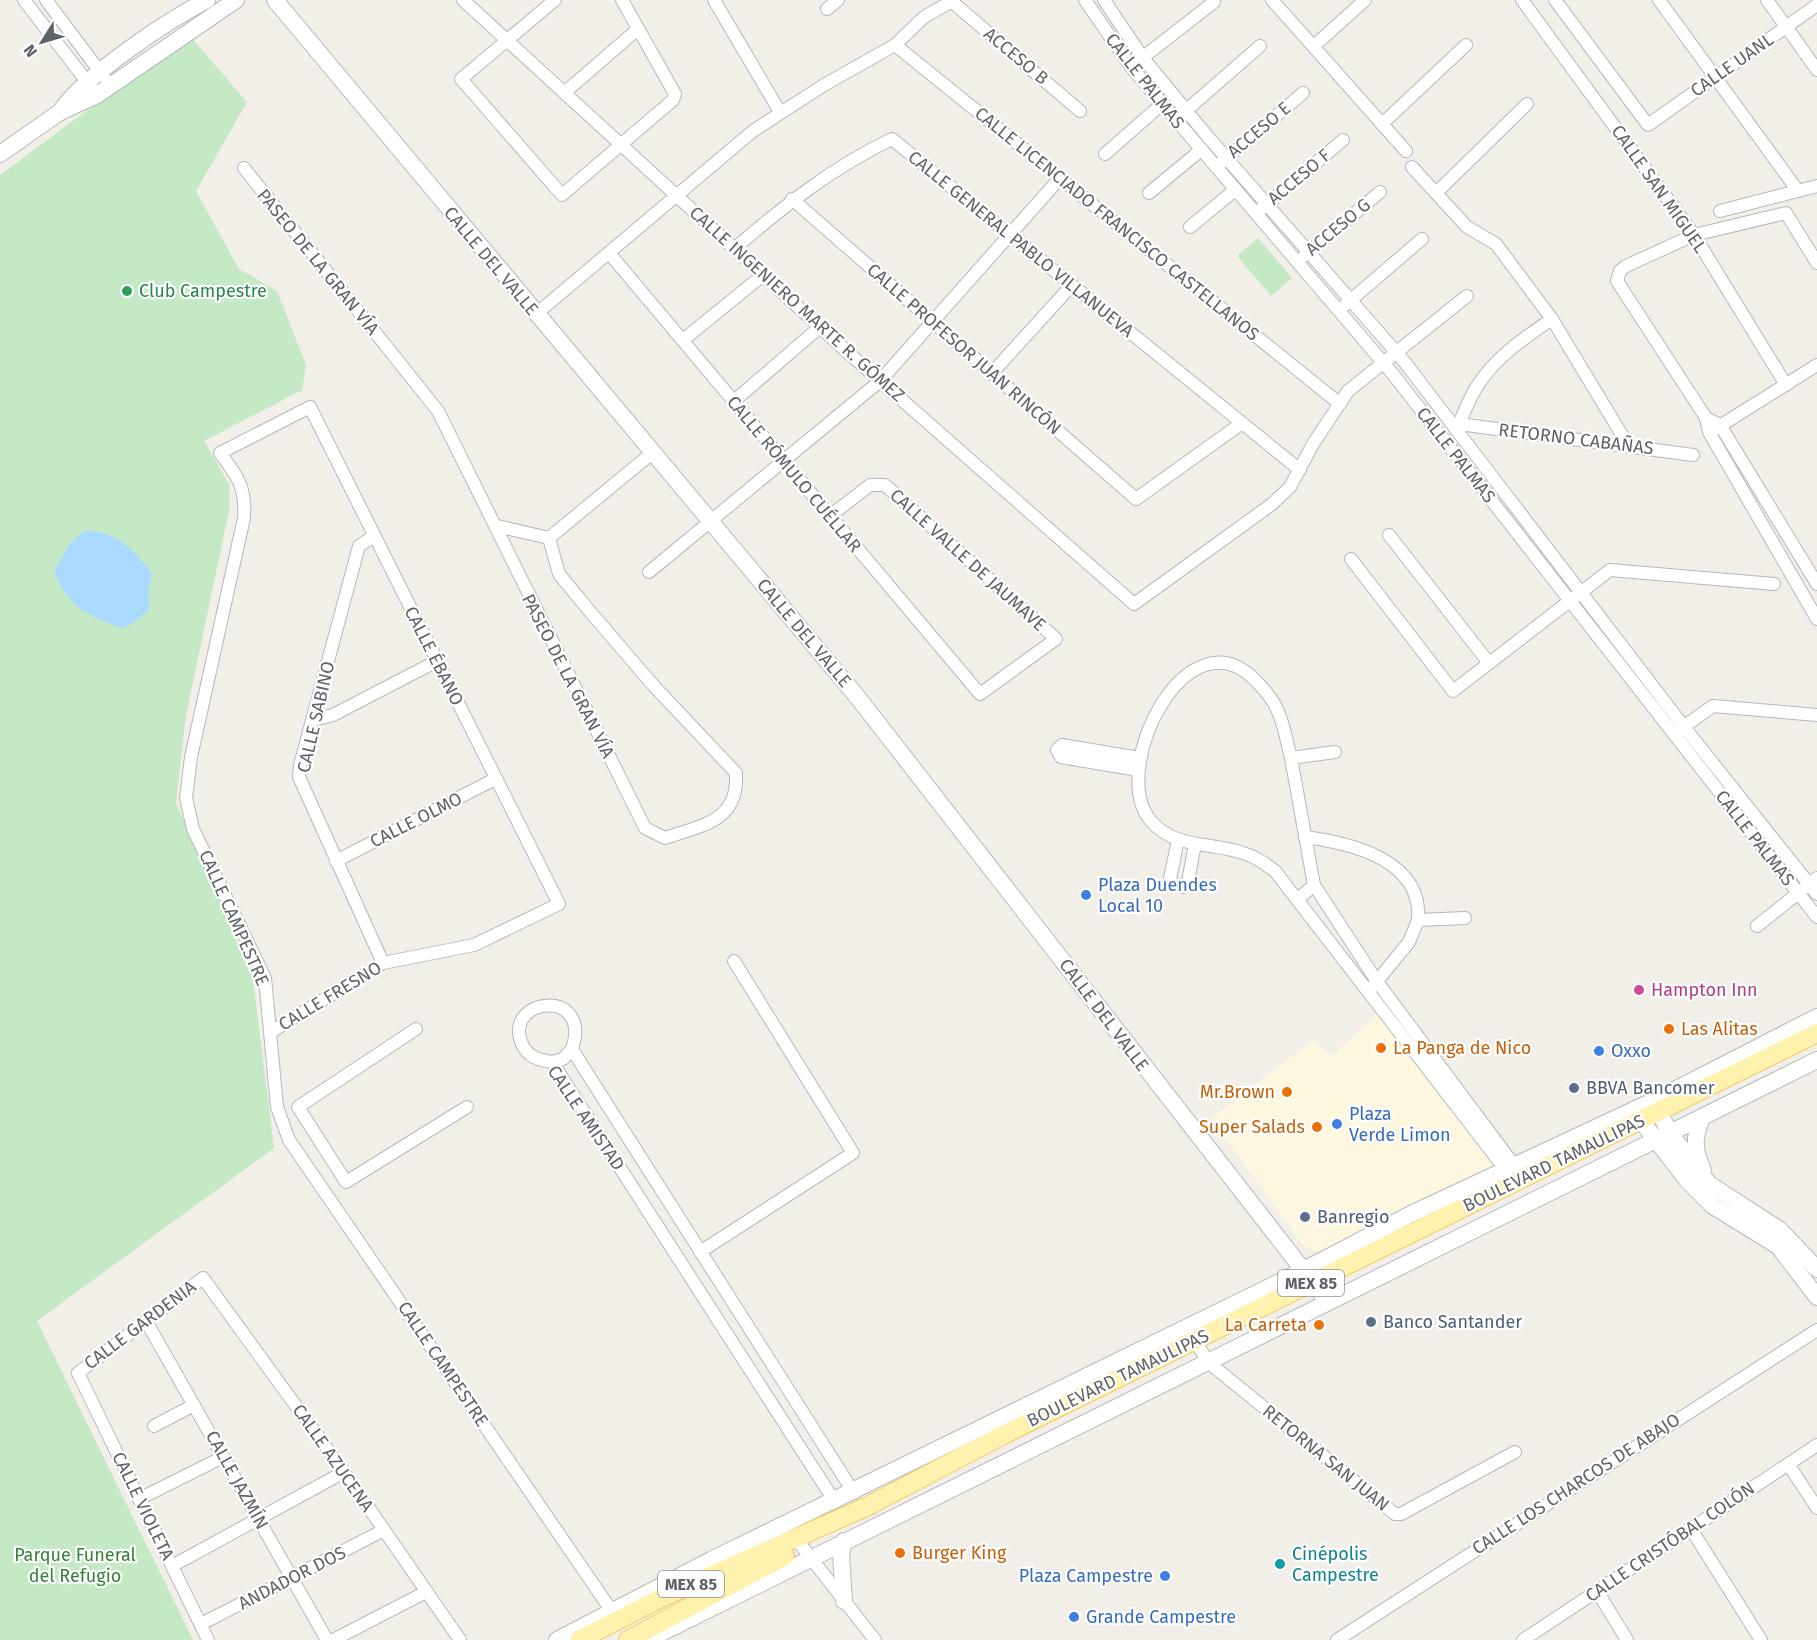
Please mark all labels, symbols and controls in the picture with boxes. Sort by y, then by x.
north arrow [12,12,72,72]
street label: ACCESO B [979,23,1053,89]
street label: CALLE UANL [1686,28,1778,102]
street label: CALLE PALMAS [1101,29,1189,133]
text: N [20,41,41,61]
street label: ACCESO E [1223,97,1295,163]
street label: CALLE LICENCIADO FRANCISCO CASTELLANOS [970,102,1264,346]
street label: CALLE SAN MIGUEL [1607,121,1711,257]
street label: ACCESO F [1263,144,1335,210]
street label: CALLE GENERAL PABLO VILLANUEVA [904,146,1139,342]
street label: PASEO DE LA GRAN VÍA [252,184,385,340]
street label: ACCESO G [1301,194,1375,260]
street label: CALLE DEL VALLE [439,202,543,320]
street label: CALLE INGENIERO MARTE R. GÓMEZ [685,202,909,406]
street label: CALLE PROFESOR JUAN RINCÓN [862,259,1066,439]
place label: Club Campestre [139,280,267,302]
marker: Club Campestre [120,284,134,298]
street label: CALLE RÓMULO CUÉLLAR [722,391,867,557]
street label: CALLE PALMAS [1412,403,1500,507]
street label: RETORNO CABAÑAS [1497,418,1655,459]
street label: CALLE VALLE DE JAUMAVE [885,484,1051,636]
street label: CALLE DEL VALLE [752,574,856,692]
street label: PASEO DE LA GRAN VÍA [517,590,620,762]
street label: CALLE ÉBANO [400,602,469,709]
street label: CALLE SABINO [292,659,340,775]
street label: CALLE PALMAS [1711,786,1799,890]
street label: CALLE OLMO [366,787,466,853]
street label: CALLE CAMPESTRE [194,847,274,989]
place label: Plaza Duendes Local 10 [1098,874,1217,917]
marker: Plaza Duendes Local 10 [1079,888,1093,902]
street label: CALLE DEL VALLE [1054,954,1154,1076]
street label: CALLE FRESNO [274,957,386,1035]
place label: Hampton Inn [1651,979,1758,1001]
marker: Hampton Inn [1632,983,1646,997]
place label: Las Alitas [1681,1018,1758,1040]
marker: Las Alitas [1662,1022,1676,1036]
place label: La Panga de Nico [1393,1037,1531,1059]
place label: Oxxo [1611,1040,1651,1062]
marker: La Panga de Nico [1374,1041,1388,1055]
marker: Oxxo [1592,1044,1606,1058]
street label: CALLE AMISTAD [543,1061,629,1175]
place label: BBVA Bancomer [1586,1077,1715,1099]
place label: Mr.Brown [1200,1081,1275,1103]
marker: BBVA Bancomer [1567,1081,1581,1095]
marker: Mr.Brown [1280,1085,1294,1099]
place label: Plaza Verde Limon [1349,1103,1451,1146]
street label: BOULEVARD TAMAULIPAS [1459,1109,1649,1217]
place label: Super Salads [1199,1116,1305,1138]
marker: Plaza Verde Limon [1330,1117,1344,1131]
marker: Super Salads [1310,1120,1324,1134]
place label: Banregio [1317,1206,1389,1228]
marker: Banregio [1298,1210,1312,1224]
road number: MEX 85 [1278,1270,1344,1296]
street label: CALLE GARDENIA [80,1275,201,1374]
street label: CALLE CAMPESTRE [393,1297,493,1431]
place label: Banco Santander [1383,1311,1522,1333]
place label: La Carreta [1225,1314,1307,1336]
marker: Banco Santander [1364,1315,1378,1329]
marker: La Carreta [1312,1318,1326,1332]
street label: BOULEVARD TAMAULIPAS [1023,1324,1213,1432]
street label: CALLE AZUCENA [288,1400,379,1517]
street label: RETORNA SAN JUAN [1258,1400,1394,1516]
street label: CALLE LOS CHARCOS DE ABAJO [1468,1408,1684,1560]
street label: CALLE JAZMÍN [201,1426,274,1533]
street label: CALLE VIOLETA [107,1448,179,1564]
street label: CALLE CRISTÓBAL COLÓN [1581,1477,1759,1607]
street label: ANDADOR DOS [234,1541,350,1615]
place label: Burger King [912,1542,1007,1564]
place label: Cinépolis Campestre [1292,1543,1379,1586]
park label: Parque Funeral del Refugio [14,1544,136,1587]
marker: Burger King [893,1546,907,1560]
marker: Cinépolis Campestre [1273,1557,1287,1571]
place label: Plaza Campestre [1019,1565,1153,1587]
marker: Plaza Campestre [1158,1569,1172,1583]
road number: MEX 85 [658,1571,724,1597]
place label: Grande Campestre [1086,1606,1236,1628]
marker: Grande Campestre [1067,1610,1081,1624]

